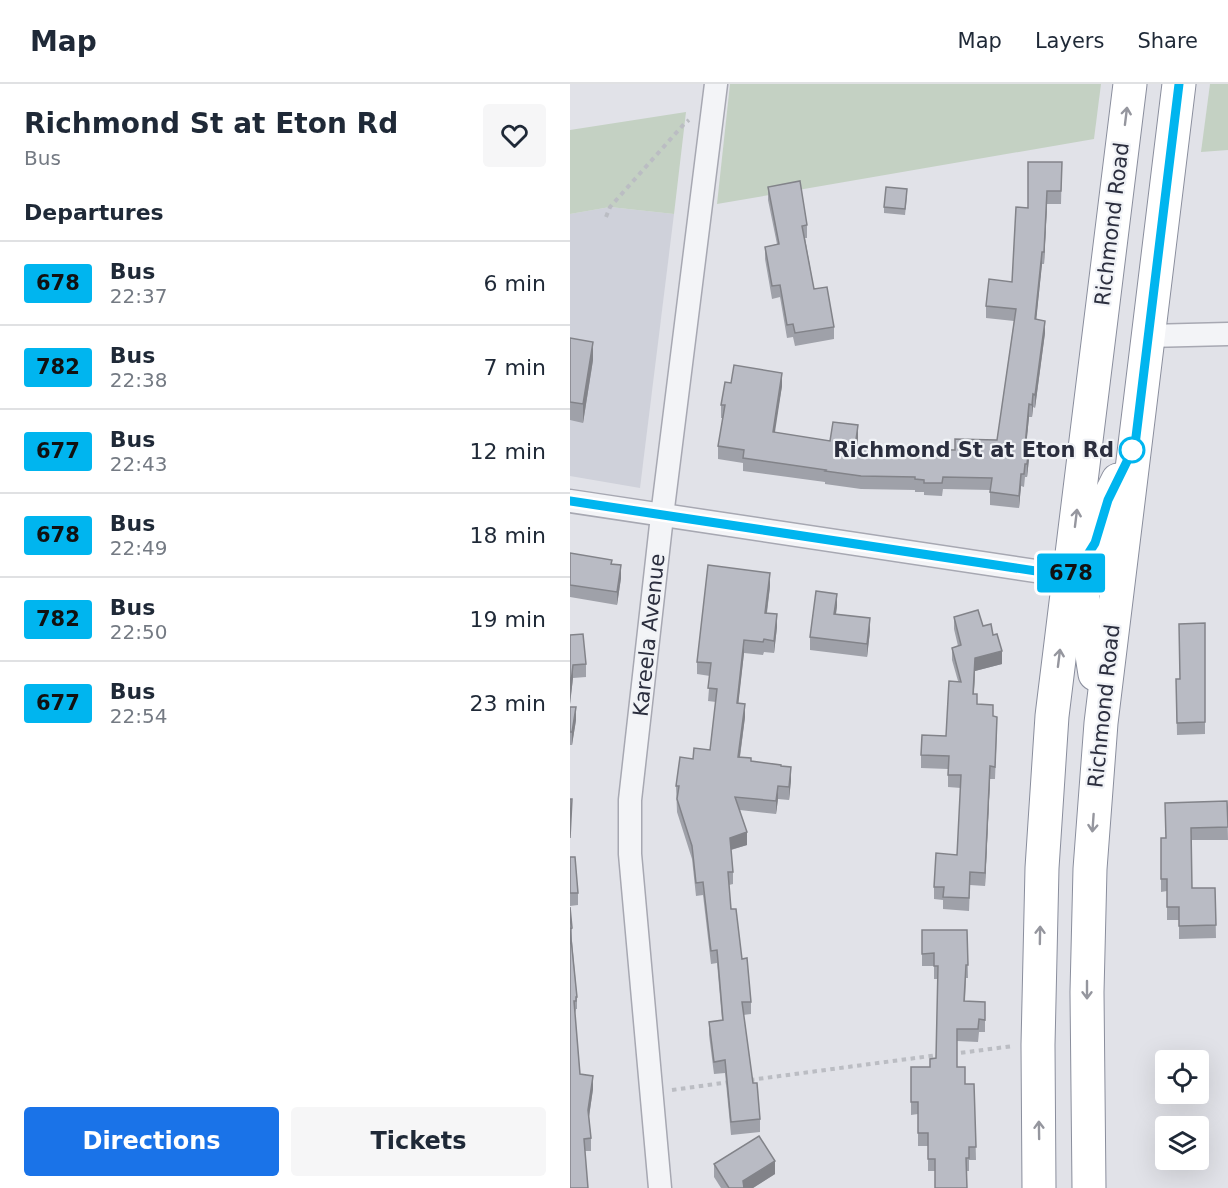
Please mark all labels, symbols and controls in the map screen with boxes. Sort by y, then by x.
text: Map [30,25,97,58]
text: Map [958,29,1002,53]
text: Layers [1035,29,1104,53]
text: Share [1137,29,1198,53]
button: heart [483,104,546,167]
text: Richmond St at Eton Rd [24,107,398,140]
one-way arrow [1120,107,1131,127]
street label: Richmond Road [1090,141,1134,307]
text: Bus [24,146,61,170]
text: Departures [24,200,164,225]
text: Bus [110,259,155,284]
text: 678 [36,271,80,295]
text: 6 min [484,271,546,296]
text: 22:37 [110,284,167,308]
text: Bus [110,343,155,368]
text: 782 [36,355,80,379]
text: 7 min [484,355,546,380]
text: 22:38 [110,368,167,392]
text: Bus [110,427,155,452]
marker: Richmond St at Eton Rd [1119,437,1145,463]
place label: Richmond St at Eton Rd [833,438,1114,462]
text: 677 [36,439,80,463]
text: 12 min [470,439,546,464]
text: 22:43 [110,452,167,476]
one-way arrow [1071,509,1082,528]
text: Bus [110,511,155,536]
text: 678 [36,523,80,547]
text: 18 min [470,523,546,548]
text: 22:49 [110,536,167,560]
street label: Kareela Avenue [629,552,669,718]
line badge: 678 [1036,554,1106,592]
text: 678 [1049,561,1093,585]
text: Bus [110,595,155,620]
text: 782 [36,607,80,631]
text: 19 min [470,607,546,632]
text: 22:50 [110,620,167,644]
street label: Richmond Road [1083,623,1125,789]
one-way arrow [1054,648,1065,668]
text: Bus [110,679,155,704]
text: 677 [36,691,80,715]
text: 23 min [470,691,546,716]
text: 22:54 [110,704,167,728]
one-way arrow [1087,812,1098,832]
one-way arrow [1035,925,1046,945]
one-way arrow [1081,980,1093,1000]
map controls [1155,1050,1209,1170]
button: locate [1155,1050,1209,1104]
button: Directions [24,1107,279,1176]
button: Tickets [291,1107,546,1176]
button: layers [1155,1116,1209,1170]
one-way arrow [1033,1120,1045,1140]

